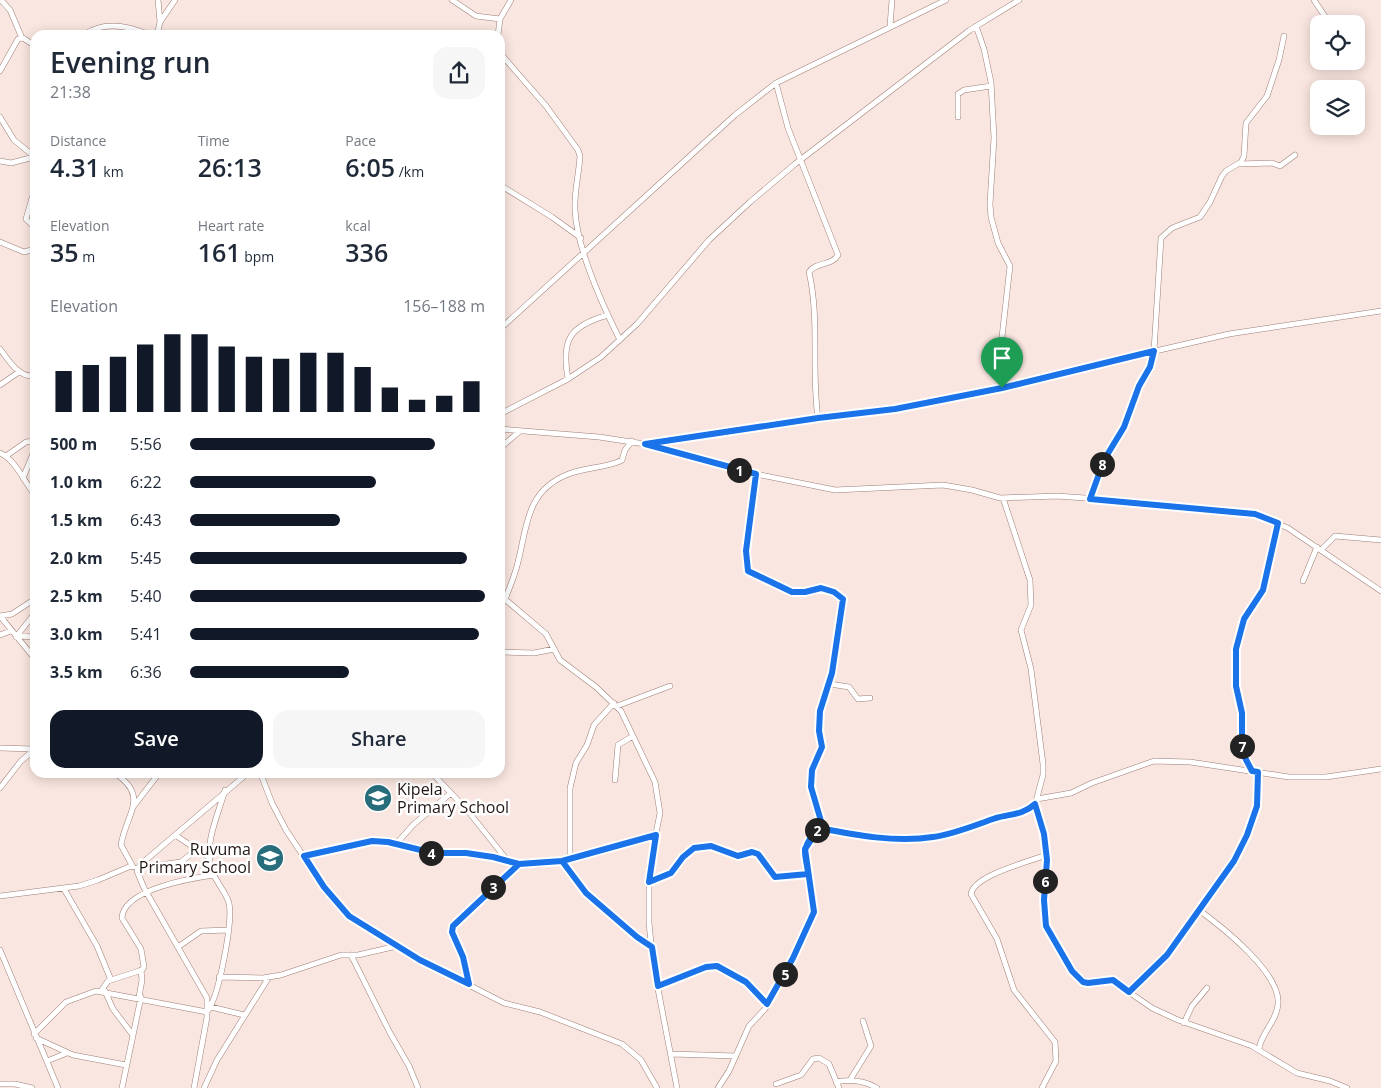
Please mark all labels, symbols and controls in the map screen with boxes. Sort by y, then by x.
map controls [1310,15,1365,135]
button: locate [1310,15,1365,70]
text: Evening run [50,43,211,81]
button: share [433,47,485,99]
button: layers [1310,80,1365,135]
text: 21:38 [50,81,91,103]
text: Distance [50,131,106,150]
text: Time [198,131,230,150]
text: Pace [345,131,376,150]
text: 4.31 [50,150,100,184]
text: 26:13 [198,150,262,184]
text: 6:05 [345,150,395,184]
text: km [100,162,124,181]
text: /km [395,162,424,181]
text: Elevation [50,216,109,235]
text: Heart rate [198,216,264,235]
text: kcal [345,216,371,235]
text: 35 [50,235,79,269]
text: 161 [198,235,241,269]
text: 336 [345,235,388,269]
text: m [79,247,95,266]
text: bpm [241,247,274,266]
text: Elevation [50,295,118,317]
text: 156–188 m [403,295,485,317]
pin [981,337,1023,388]
icon: arrive [988,344,1016,372]
text: 500 m [50,433,97,455]
text: 5:56 [130,433,162,455]
pin: 8 [1090,452,1114,476]
text: 8 [1098,455,1107,474]
pin: 1 [726,458,752,482]
text: 1 [735,461,744,480]
text: 1.0 km [50,471,103,493]
text: 6:22 [130,471,162,493]
text: 1.5 km [50,509,103,531]
text: 6:43 [130,509,162,531]
text: 2.0 km [50,547,103,569]
text: 5:45 [130,547,162,569]
text: 2.5 km [50,585,103,607]
text: 5:40 [130,585,162,607]
text: 3.0 km [50,623,103,645]
text: 5:41 [130,623,162,645]
text: 3.5 km [50,661,103,683]
text: 6:36 [130,661,162,683]
button: Save [50,710,263,768]
button: Share [273,710,485,768]
pin: 7 [1230,734,1254,758]
text: 7 [1238,737,1247,756]
place label: Kipela Primary School [397,778,509,818]
school or university icon: Kipela Primary School [363,783,393,813]
pin: 2 [804,818,830,842]
text: 2 [813,821,822,840]
place label: Ruvuma Primary School [139,838,251,878]
pin: 4 [418,840,444,866]
school or university icon: Ruvuma Primary School [255,843,285,873]
text: 4 [427,844,436,863]
pin: 6 [1032,868,1058,894]
text: 6 [1041,872,1050,891]
pin: 3 [480,874,506,900]
text: 3 [489,878,498,897]
pin: 5 [772,962,798,986]
text: 5 [781,965,790,984]

